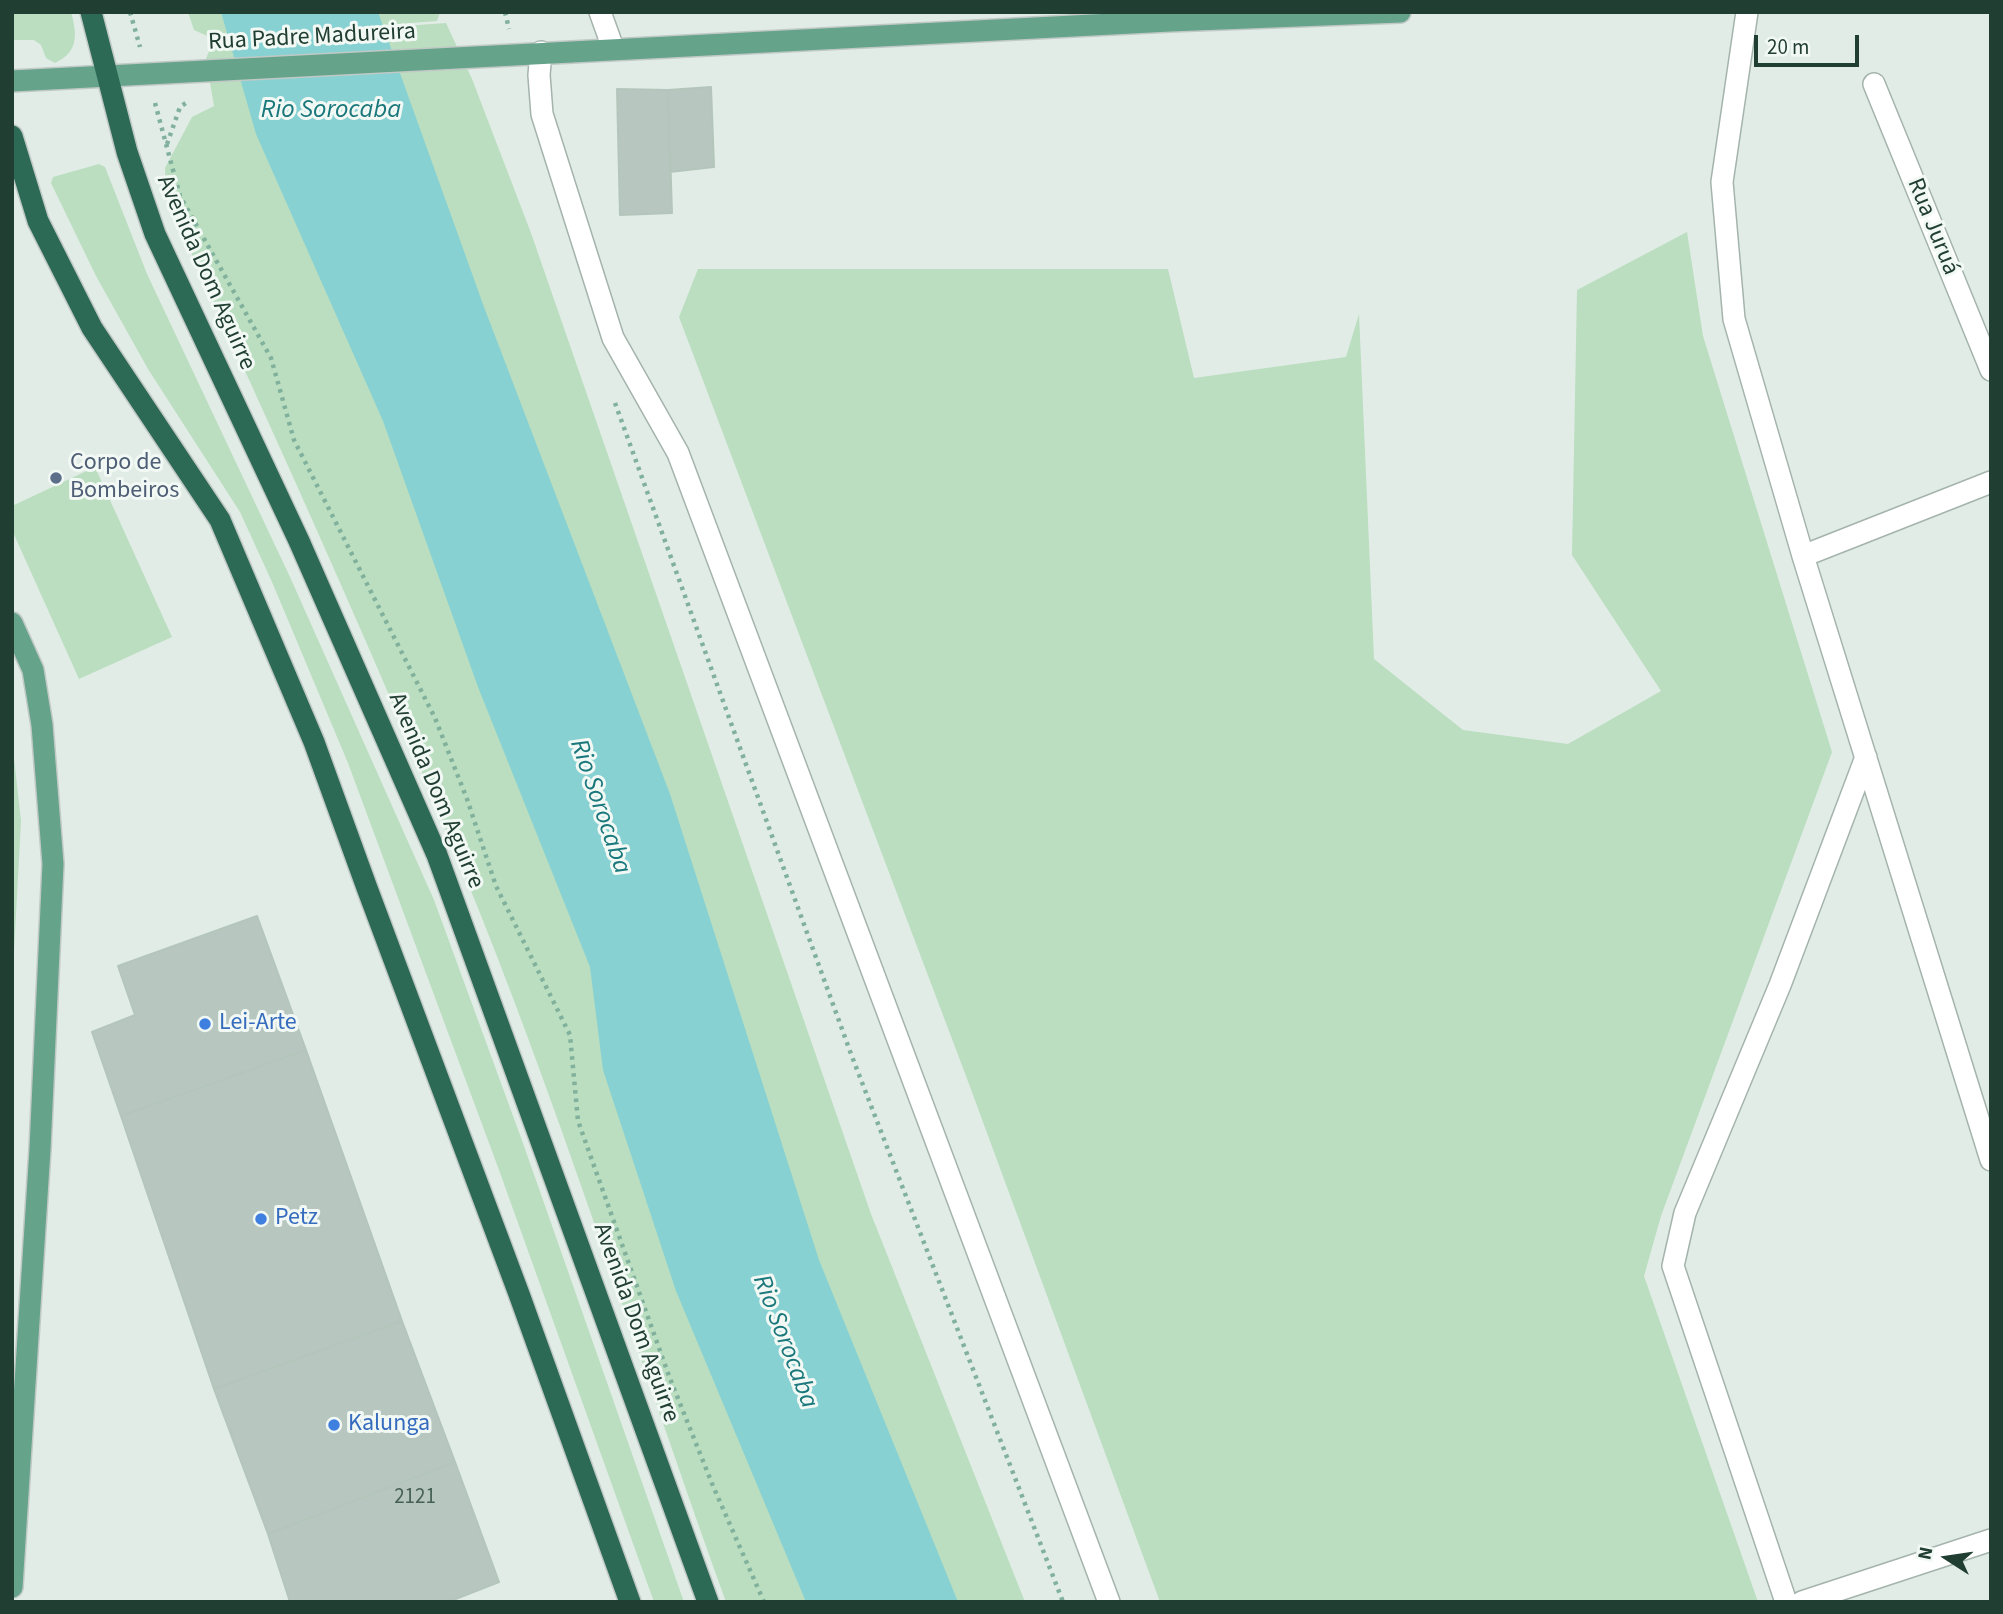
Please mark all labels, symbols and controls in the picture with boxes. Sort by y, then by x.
street label: Rua Padre Madureira [207,18,417,58]
scale bar [1758,21,1863,65]
text: 20 m [1767,32,1809,62]
water label: Rio Sorocaba [261,95,401,127]
street label: Avenida Dom Aguirre [149,171,261,375]
street label: Rua Juruá [1900,174,1964,280]
place label: Corpo de Bombeiros [70,450,179,506]
marker: Corpo de Bombeiros [48,470,64,486]
street label: Avenida Dom Aguirre [381,689,489,893]
water label: Rio Sorocaba [561,736,637,878]
place label: Lei-Arte [219,1010,297,1038]
marker: Lei-Arte [197,1016,213,1032]
place label: Petz [275,1205,318,1233]
marker: Petz [253,1211,269,1227]
street label: Avenida Dom Aguirre [586,1219,684,1427]
water label: Rio Sorocaba [744,1271,824,1413]
place label: Kalunga [348,1411,430,1439]
marker: Kalunga [326,1417,342,1433]
house number: 2121 [394,1485,436,1511]
north arrow [1912,1523,1982,1593]
text: N [1911,1545,1940,1563]

